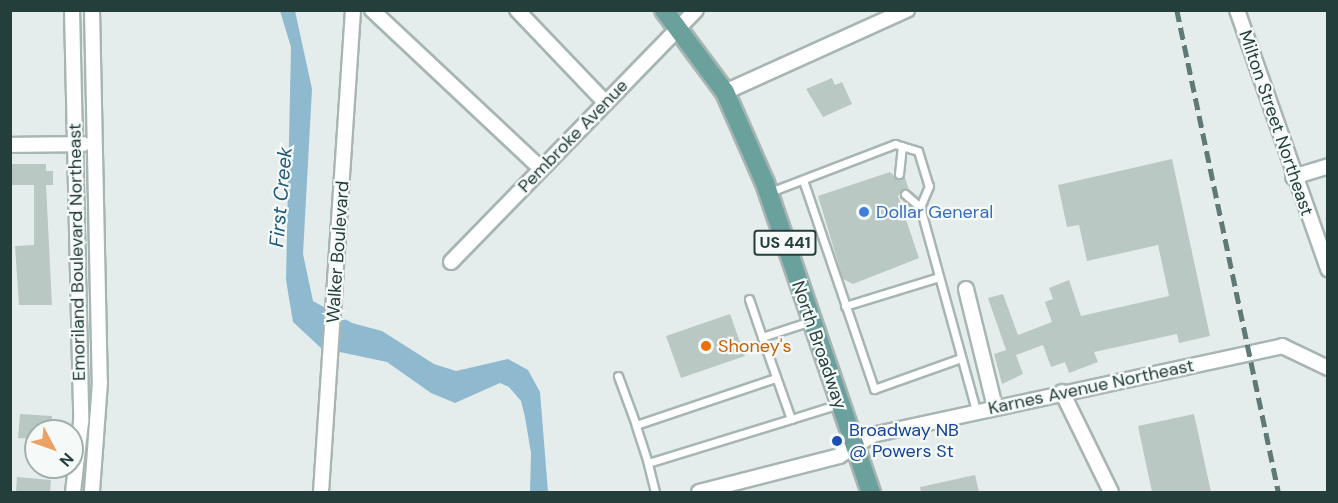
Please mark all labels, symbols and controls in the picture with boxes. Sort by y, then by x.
street label: Milton Street Northeast [1234,27,1318,219]
street label: Pembroke Avenue [513,75,633,197]
street label: Emoriland Boulevard Northeast [64,123,90,381]
water label: First Creek [265,146,297,248]
street label: Walker Boulevard [322,180,354,324]
place label: Dollar General [876,201,993,223]
marker: Dollar General [857,205,871,219]
road number: US 441 [752,230,818,256]
street label: North Broadway [787,278,851,412]
place label: Shoney's [718,335,792,357]
marker: Shoney's [699,339,713,353]
street label: Karnes Avenue Northeast [986,355,1196,419]
north arrow [24,419,84,479]
place label: Broadway NB @ Powers St [849,420,959,462]
marker: Broadway NB @ Powers St [830,434,844,448]
text: N [55,449,78,471]

